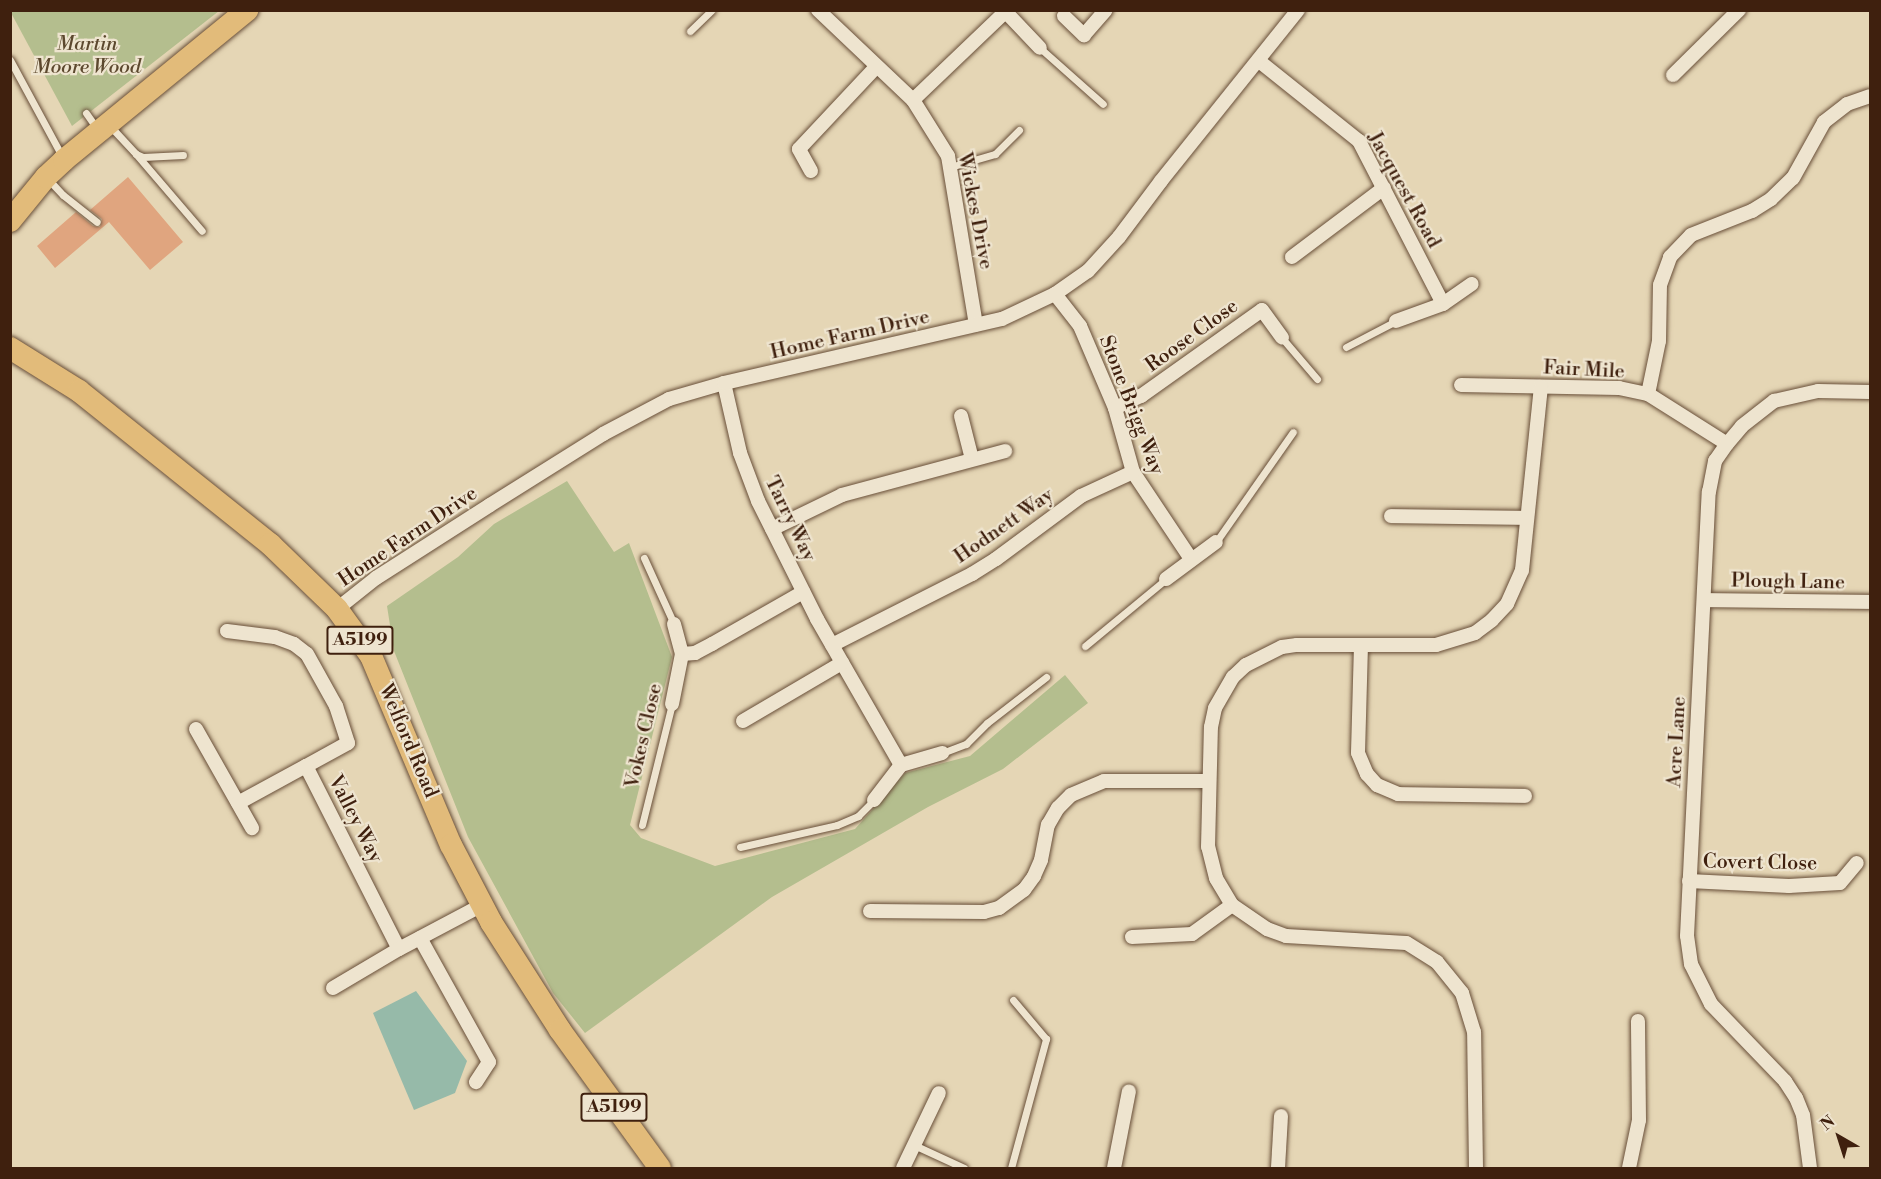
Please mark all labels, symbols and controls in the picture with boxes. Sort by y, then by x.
park label: Martin Moore Wood [33,33,141,80]
street label: Jacquest Road [1362,128,1446,252]
street label: Wickes Drive [952,151,998,271]
street label: Roose Close [1141,294,1243,378]
street label: Home Farm Drive [768,305,932,365]
street label: Stone Brigg Way [1093,332,1169,478]
street label: Fair Mile [1543,356,1625,384]
street label: Tarry Way [759,472,821,566]
street label: Home Farm Drive [334,482,482,592]
street label: Hodnett Way [950,483,1058,569]
street label: Plough Lane [1731,569,1845,595]
road number: A5199 [326,625,394,655]
street label: Welford Road [373,680,443,802]
street label: Vokes Close [620,681,668,791]
street label: Acre Lane [1663,696,1691,788]
street label: Valley Way [323,771,387,867]
street label: Covert Close [1703,850,1817,876]
road number: A5199 [580,1092,648,1122]
north arrow [1809,1107,1869,1167]
text: N [1816,1111,1839,1135]

